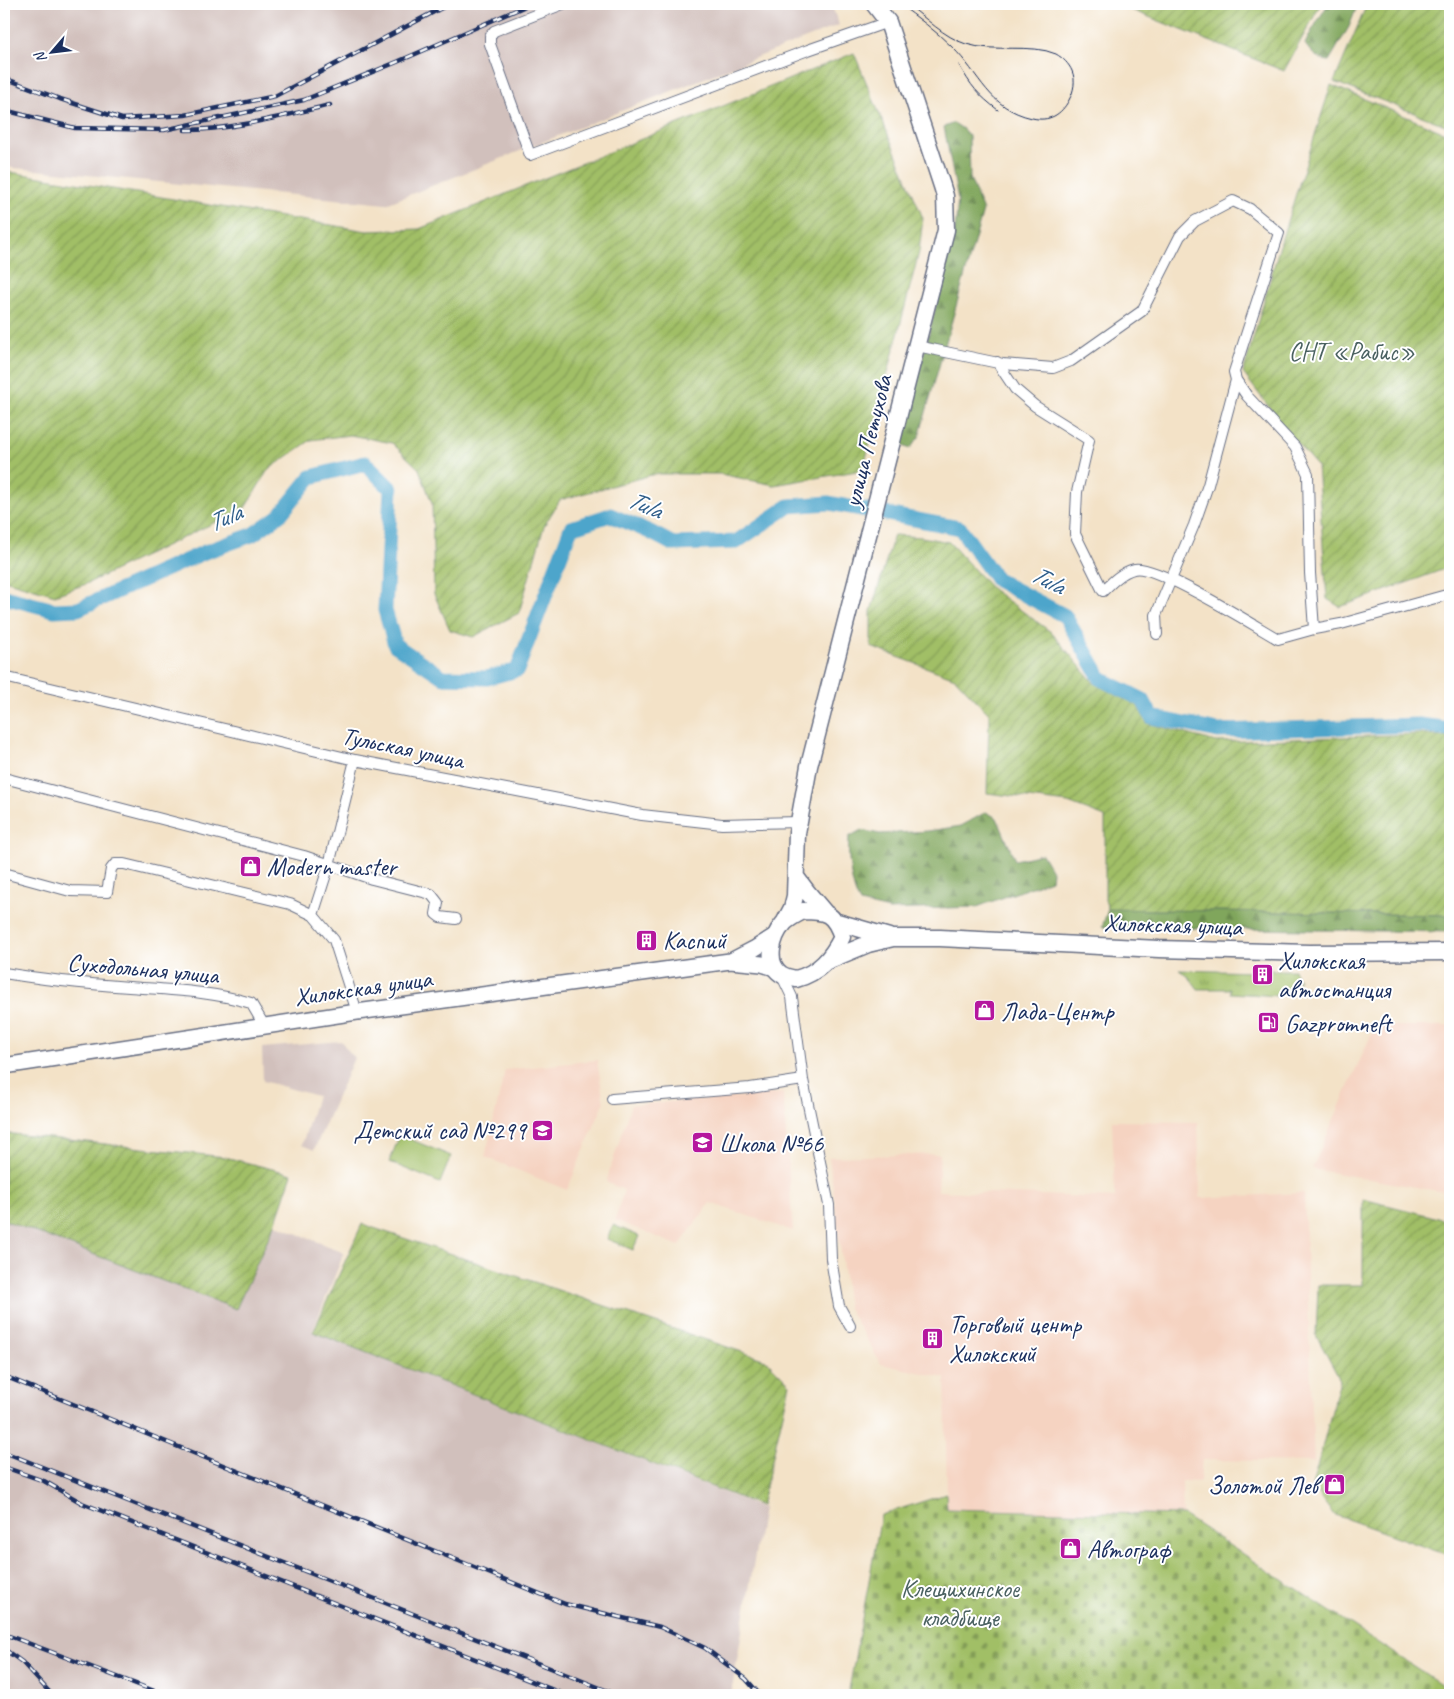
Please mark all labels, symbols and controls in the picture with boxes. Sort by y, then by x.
north arrow [28,28,78,78]
text: N [30,48,51,66]
park label: СНТ «Рабис» [1289,336,1415,368]
street label: улица Петухова [836,370,900,513]
water label: Tula [623,483,669,527]
water label: Tula [202,495,249,539]
water label: Tula [1025,557,1073,603]
street label: Тульская улица [339,719,469,777]
place label: Modern master [267,851,399,883]
shop icon: Modern master [239,854,263,878]
street label: Хилокская улица [1103,907,1245,943]
place label: Каспий [663,925,728,957]
building icon: Каспий [635,928,659,952]
place label: Хилокская автостанция [1278,945,1392,1006]
street label: Суходольная улица [66,946,222,992]
street label: Хилокская улица [292,962,436,1013]
building icon: Хилокская автостанция [1250,962,1274,986]
place label: Лада-Центр [1001,996,1115,1028]
shop icon: Лада-Центр [973,999,997,1023]
place label: Gazpromneft [1285,1008,1394,1040]
fuel station icon: Gazpromneft [1257,1011,1281,1035]
place label: Детский сад №299 [353,1115,528,1147]
school or university icon: Детский сад №299 [530,1118,554,1142]
place label: Школа №66 [719,1128,824,1160]
school or university icon: Школа №66 [691,1131,715,1155]
place label: Торговый центр Хилокский [949,1309,1083,1370]
building icon: Торговый центр Хилокский [921,1326,945,1350]
place label: Золотой Лев [1208,1470,1324,1502]
shop icon: Золотой Лев [1322,1473,1346,1497]
place label: Автограф [1087,1534,1172,1566]
shop icon: Автограф [1059,1537,1083,1561]
park label: Клещихинское кладбище [901,1573,1021,1634]

